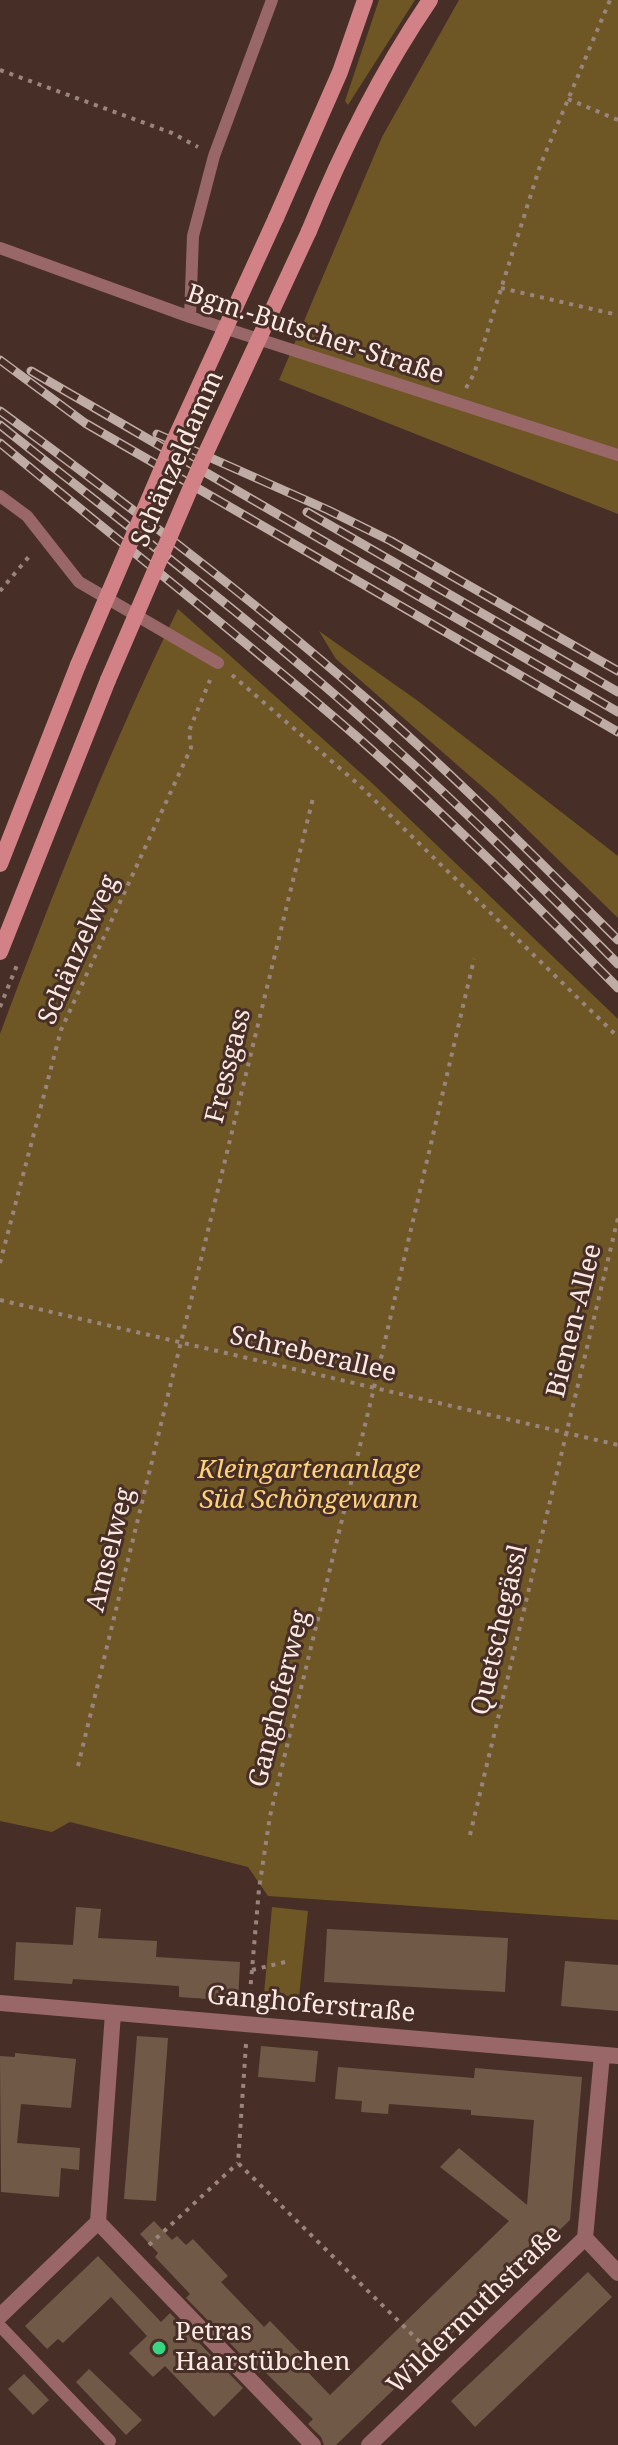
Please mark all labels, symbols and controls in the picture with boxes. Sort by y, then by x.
street label: Bgm.-Butscher-Straße [183,279,447,391]
street label: Schänzeldamm [125,366,231,552]
street label: Schänzelweg [32,870,126,1030]
street label: Fressgass [200,1005,258,1127]
street label: Bienen-Allee [541,1241,609,1401]
street label: Schreberallee [227,1321,399,1389]
park label: Kleingartenanlage Süd Schöngewann [198,1455,420,1516]
street label: Amselweg [81,1485,141,1615]
street label: Quetschegässl [465,1542,535,1718]
street label: Ganghoferweg [243,1607,317,1791]
street label: Ganghoferstraße [205,1980,417,2030]
street label: Wildermuthstraße [381,2219,569,2401]
place label: Petras Haarstübchen [175,2317,350,2378]
marker: Petras Haarstübchen [150,2339,168,2357]

